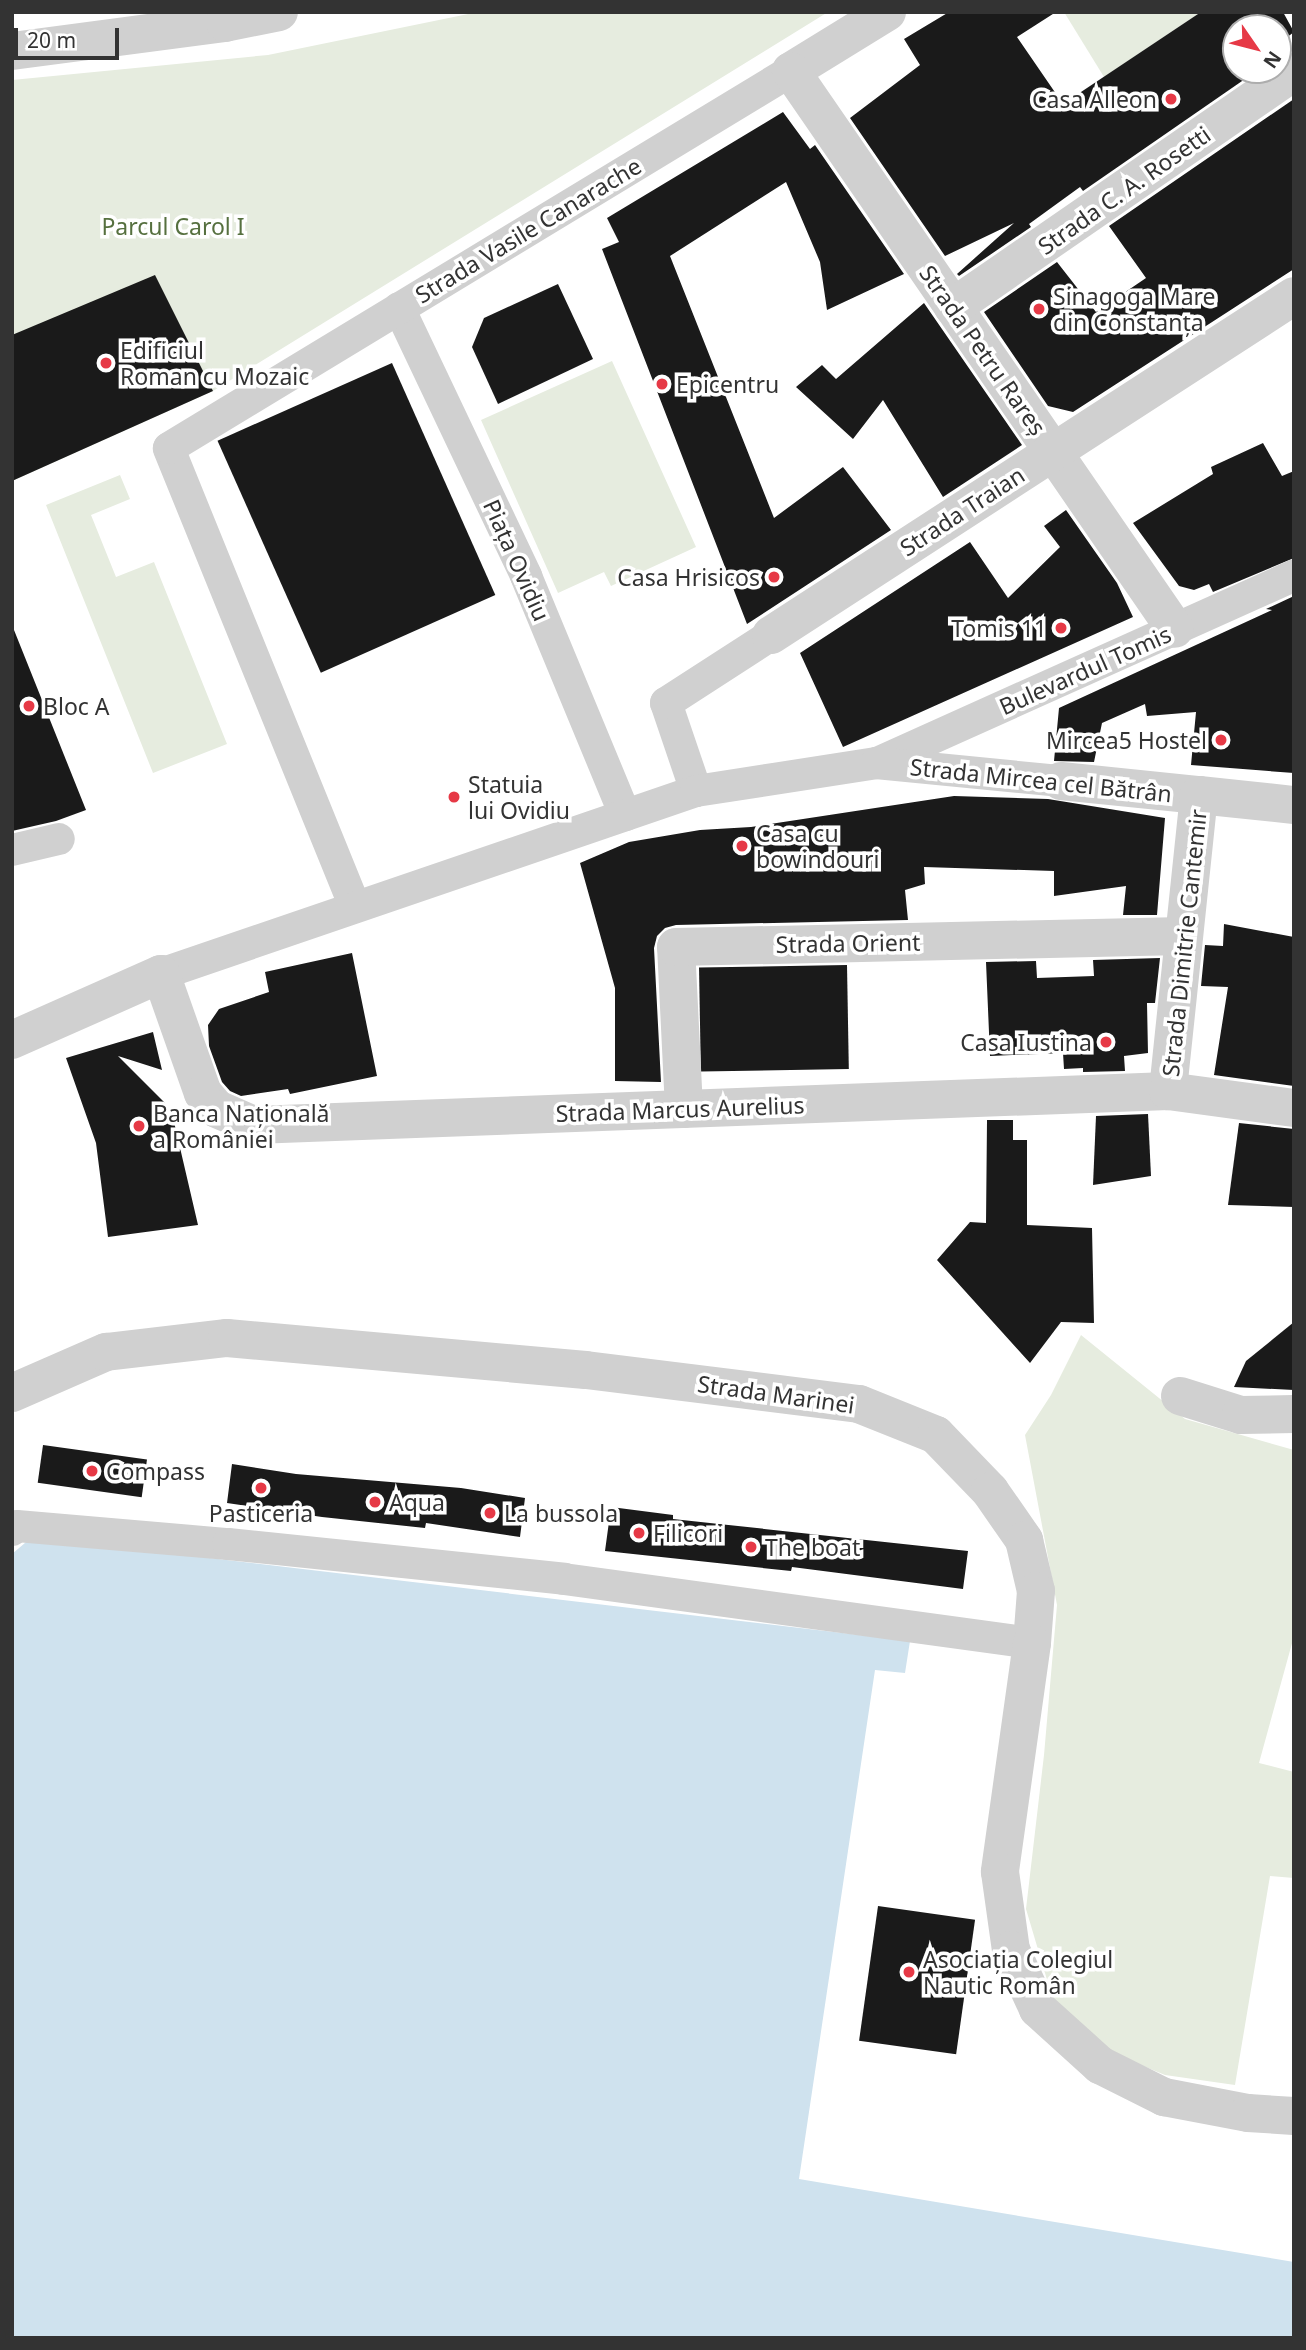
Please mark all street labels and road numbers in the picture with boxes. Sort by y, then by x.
street label: Strada C. A. Rosetti [1032,120,1216,260]
street label: Strada Vasile Canarache [410,152,646,308]
street label: Strada Petru Rareș [914,260,1052,440]
street label: Strada Traian [895,461,1029,561]
street label: Piața Ovidiu [478,495,556,625]
street label: Bulevardul Tomis [995,620,1175,720]
street label: Strada Mircea cel Bătrân [909,753,1173,807]
street label: Strada Dimitrie Cantemir [1156,808,1212,1078]
street label: Strada Orient [775,928,921,958]
street label: Strada Marcus Aurelius [555,1091,805,1127]
street label: Strada Marinei [696,1369,856,1419]

